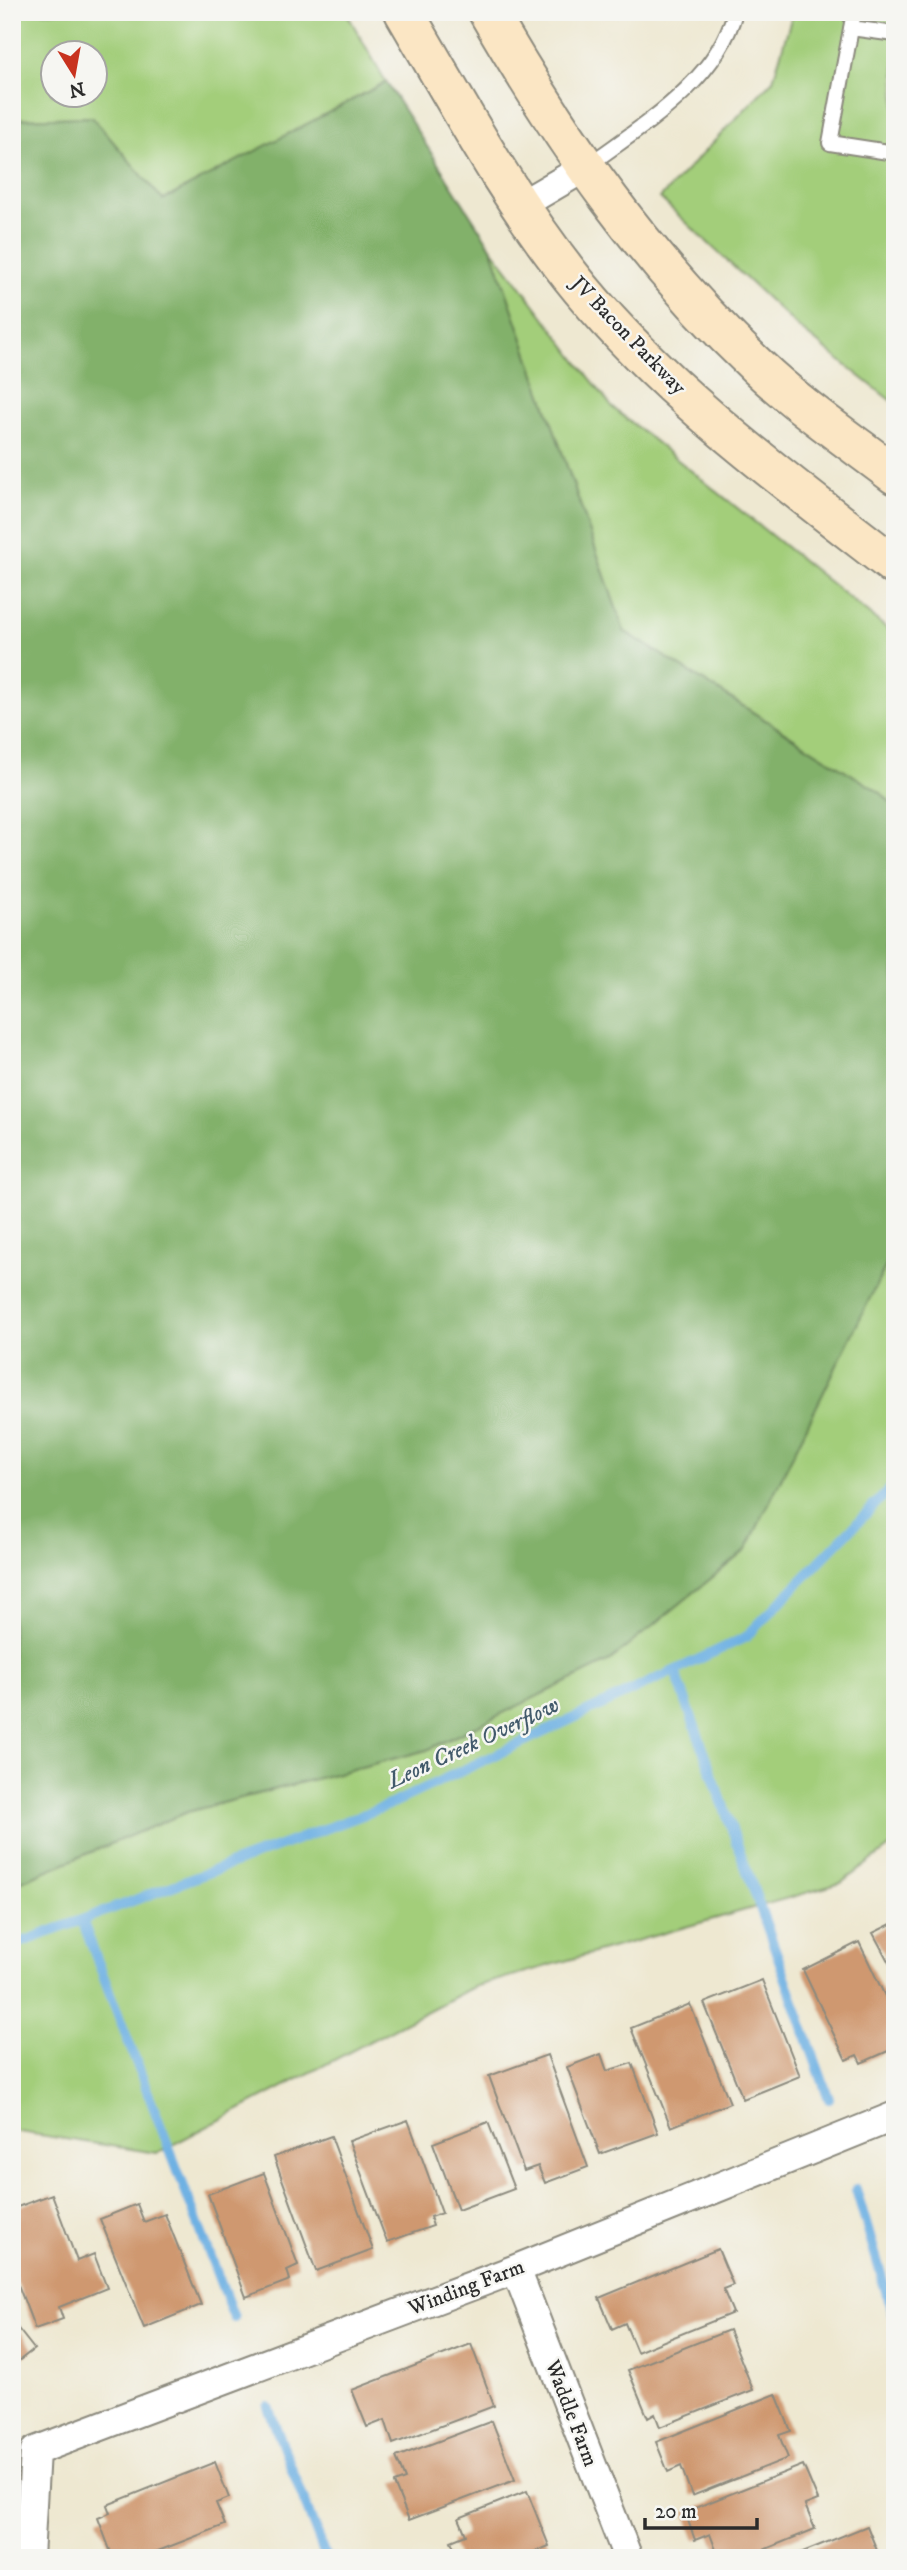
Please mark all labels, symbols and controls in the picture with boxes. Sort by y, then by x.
north arrow [38,38,108,108]
text: N [67,76,87,102]
street label: JV Bacon Parkway [564,270,692,401]
water label: Leon Creek Overflow [381,1691,564,1797]
street label: Winding Farm [404,2254,528,2322]
street label: Waddle Farm [538,2355,603,2471]
scale bar [645,2486,757,2530]
text: 20 m [655,2499,697,2525]

